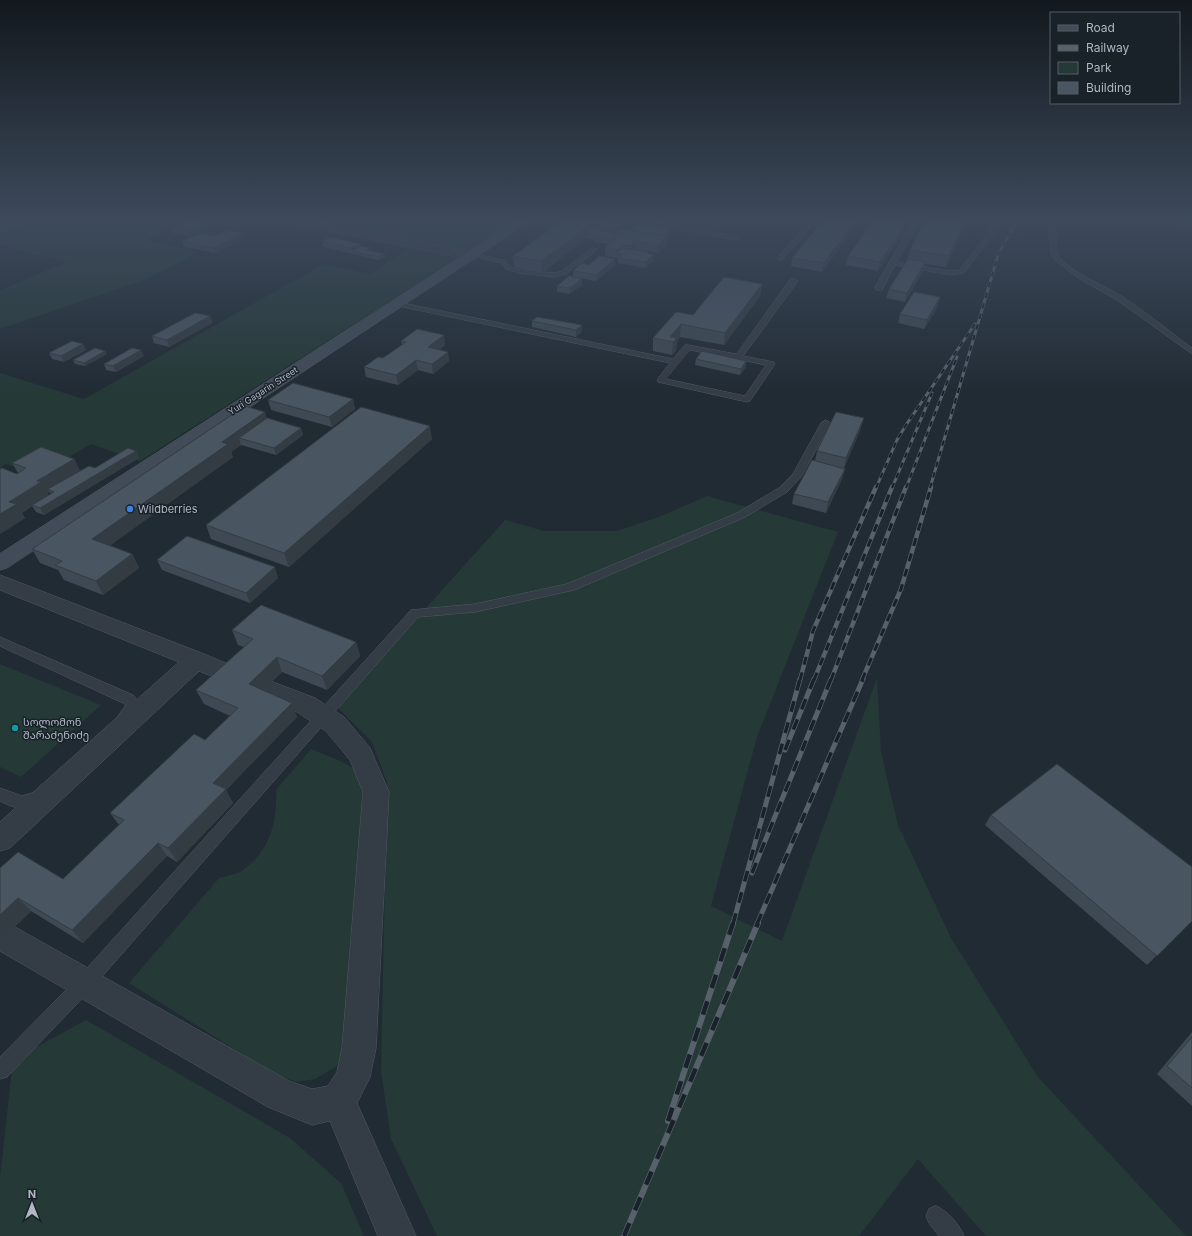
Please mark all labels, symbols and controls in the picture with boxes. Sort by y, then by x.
legend [1050,12,1180,104]
text: Road [1086,20,1115,35]
text: Railway [1086,40,1130,55]
text: Park [1086,60,1112,75]
text: Building [1086,80,1131,95]
street label: Yuri Gagarin Street [226,364,300,417]
place label: Wildberries [138,502,198,516]
marker: Wildberries [125,504,135,514]
place label: სოლომონ შარაძენიძე [23,715,89,742]
marker: სოლომონ შარაძენიძე [10,723,20,733]
north arrow [12,1184,52,1224]
text: N [28,1187,36,1201]

